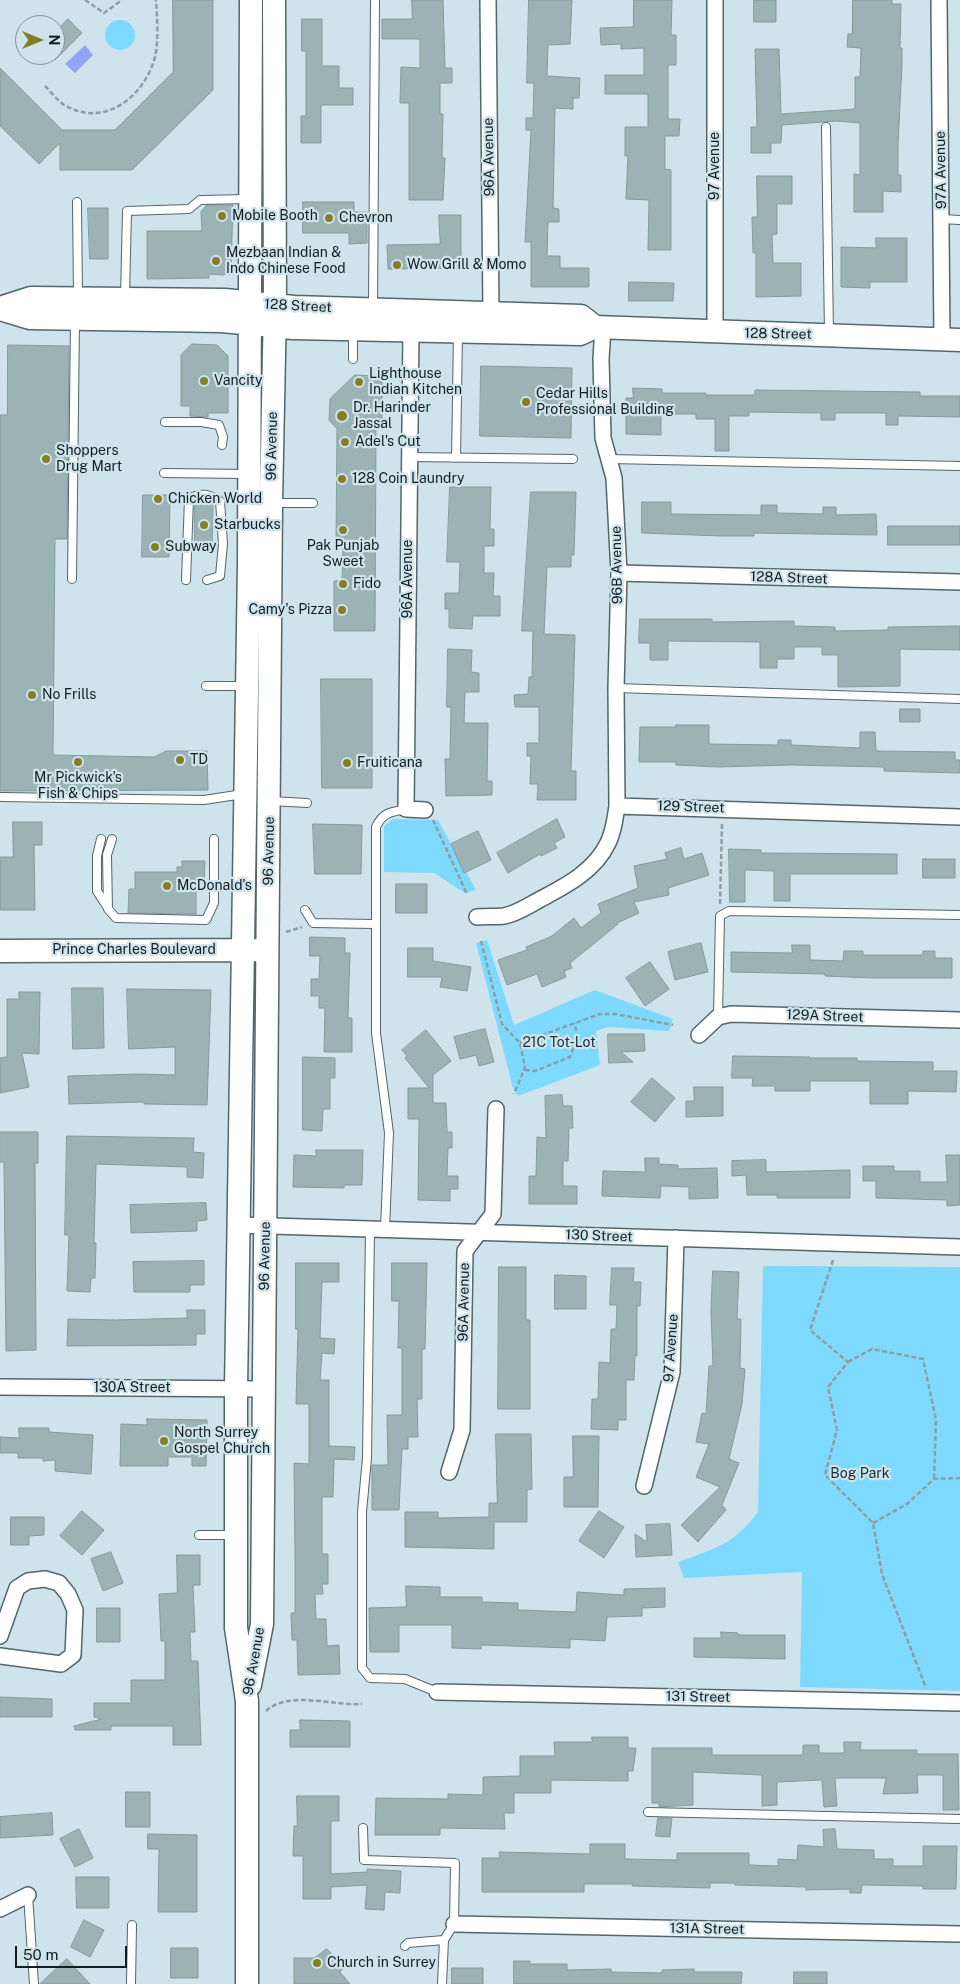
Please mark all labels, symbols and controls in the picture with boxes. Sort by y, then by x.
north arrow [15,15,65,65]
text: N [46,35,62,45]
street label: 96A Avenue [480,117,498,197]
street label: 97A Avenue [932,131,950,209]
street label: 97 Avenue [707,132,723,200]
place label: Mobile Booth [232,208,318,224]
marker: Mobile Booth [216,210,228,222]
place label: Chevron [339,210,393,226]
marker: Chevron [323,212,335,224]
place label: Mezbaan Indian & Indo Chinese Food [226,245,346,278]
marker: Mezbaan Indian & Indo Chinese Food [210,255,222,267]
place label: Wow Grill & Momo [407,257,526,273]
marker: Wow Grill & Momo [391,259,403,271]
street label: 128 Street [264,296,332,316]
street label: 128 Street [744,325,812,343]
place label: Lighthouse Indian Kitchen [369,366,462,398]
place label: Vancity [214,373,263,389]
marker: Vancity [198,375,210,387]
marker: Lighthouse Indian Kitchen [353,376,365,388]
place label: Cedar Hills Professional Building [536,386,674,418]
marker: Cedar Hills Professional Building [520,396,532,408]
place label: Dr. Harinder Jassal [353,400,431,432]
marker: Dr. Harinder Jassal [335,409,349,423]
street label: 96 Avenue [263,411,281,481]
place label: Adel's Cut [355,434,421,450]
marker: Adel's Cut [339,436,351,448]
place label: Shoppers Drug Mart [56,443,122,476]
marker: Shoppers Drug Mart [40,453,52,465]
place label: 128 Coin Laundry [352,471,465,487]
marker: 128 Coin Laundry [336,473,348,485]
place label: Chicken World [168,491,262,507]
marker: Chicken World [152,493,164,505]
place label: Starbucks [214,517,280,533]
marker: Starbucks [198,519,210,531]
marker: Pak Punjab Sweet [337,524,349,536]
street label: 96B Avenue [608,526,626,604]
place label: Pak Punjab Sweet [307,538,379,570]
place label: Subway [165,539,217,555]
street label: 96A Avenue [400,540,416,618]
marker: Subway [149,541,161,553]
street label: 128A Street [750,568,828,588]
place label: Fido [353,576,381,592]
marker: Fido [337,578,349,590]
place label: Camy's Pizza [249,602,332,618]
marker: Camy's Pizza [336,604,348,616]
place label: No Frills [42,687,96,703]
marker: No Frills [26,689,38,701]
place label: TD [190,752,208,768]
marker: TD [174,754,186,766]
place label: Fruiticana [357,755,422,771]
marker: Mr Pickwick's Fish & Chips [72,756,84,768]
marker: Fruiticana [341,757,353,769]
place label: Mr Pickwick's Fish & Chips [34,770,122,802]
street label: 129 Street [657,797,725,817]
street label: 96 Avenue [260,816,278,886]
place label: McDonald's [177,878,252,894]
marker: McDonald's [161,880,173,892]
street label: Prince Charles Boulevard [52,942,216,958]
street label: 129A Street [786,1006,864,1026]
park label: 21C Tot-Lot [522,1035,596,1051]
street label: 96 Avenue [256,1221,274,1291]
street label: 130 Street [565,1226,633,1246]
street label: 96A Avenue [455,1262,473,1342]
street label: 97 Avenue [660,1313,682,1383]
street label: 130A Street [93,1380,171,1396]
place label: North Surrey Gospel Church [174,1425,270,1458]
marker: North Surrey Gospel Church [158,1435,170,1447]
park label: Bog Park [830,1466,890,1482]
street label: 96 Avenue [240,1626,268,1696]
street label: 131 Street [666,1688,730,1706]
street label: 131A Street [670,1920,744,1938]
scale bar [18,1936,130,1968]
text: 50 m [23,1946,58,1963]
place label: Church in Surrey [327,1955,436,1971]
marker: Church in Surrey [311,1957,323,1969]

